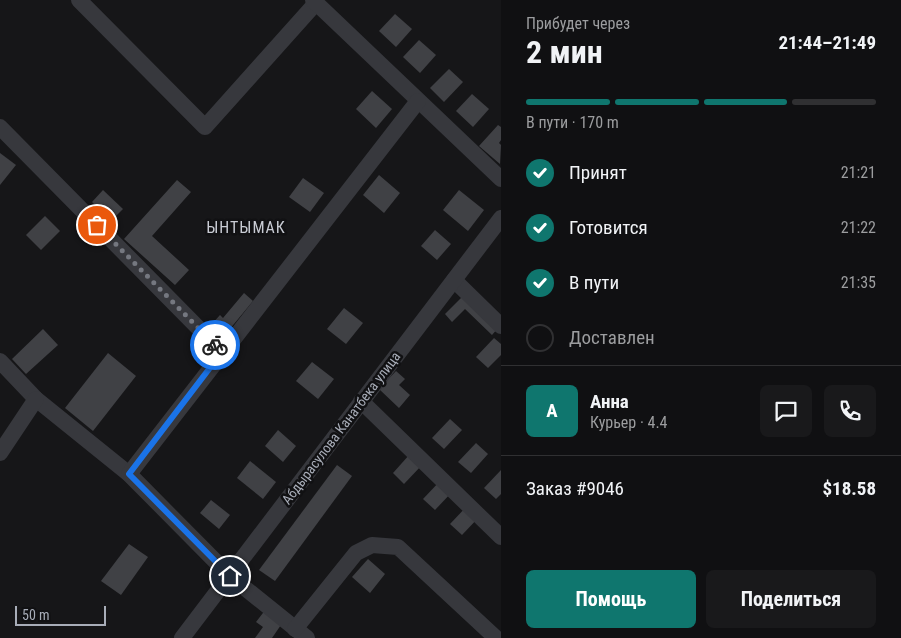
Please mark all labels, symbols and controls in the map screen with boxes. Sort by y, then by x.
text: Прибудет через [526,14,630,33]
text: 21:44–21:49 [778,31,876,54]
text: 2 мин [526,33,603,71]
text: В пути · 170 m [526,113,619,132]
icon: check [526,159,554,187]
text: Принят [569,161,627,184]
text: 21:21 [841,163,876,182]
pin [76,204,118,246]
icon: bag [83,211,111,239]
icon: check [526,214,554,242]
text: Готовится [569,216,648,239]
district label: ЫНТЫМАК [206,218,286,237]
text: 21:22 [841,218,876,237]
icon: check [526,269,554,297]
text: В пути [569,271,619,294]
text: 21:35 [841,273,876,292]
courier [190,320,240,370]
text: Доставлен [569,326,655,349]
icon: bike [201,331,229,359]
street label: Абдырасулова Канатбека улица [278,349,404,507]
button: chat [760,385,812,437]
button: phone [824,385,876,437]
text: Анна [590,390,629,413]
text: А [546,399,558,422]
text: Курьер · 4.4 [590,413,668,432]
text: Заказ #9046 [526,477,624,500]
text: $18.58 [822,477,876,500]
pin [209,555,251,597]
icon: home [216,562,244,590]
button: Помощь [526,570,696,628]
button: Поделиться [706,570,876,628]
scale bar [15,603,106,626]
text: 50 m [22,607,50,623]

